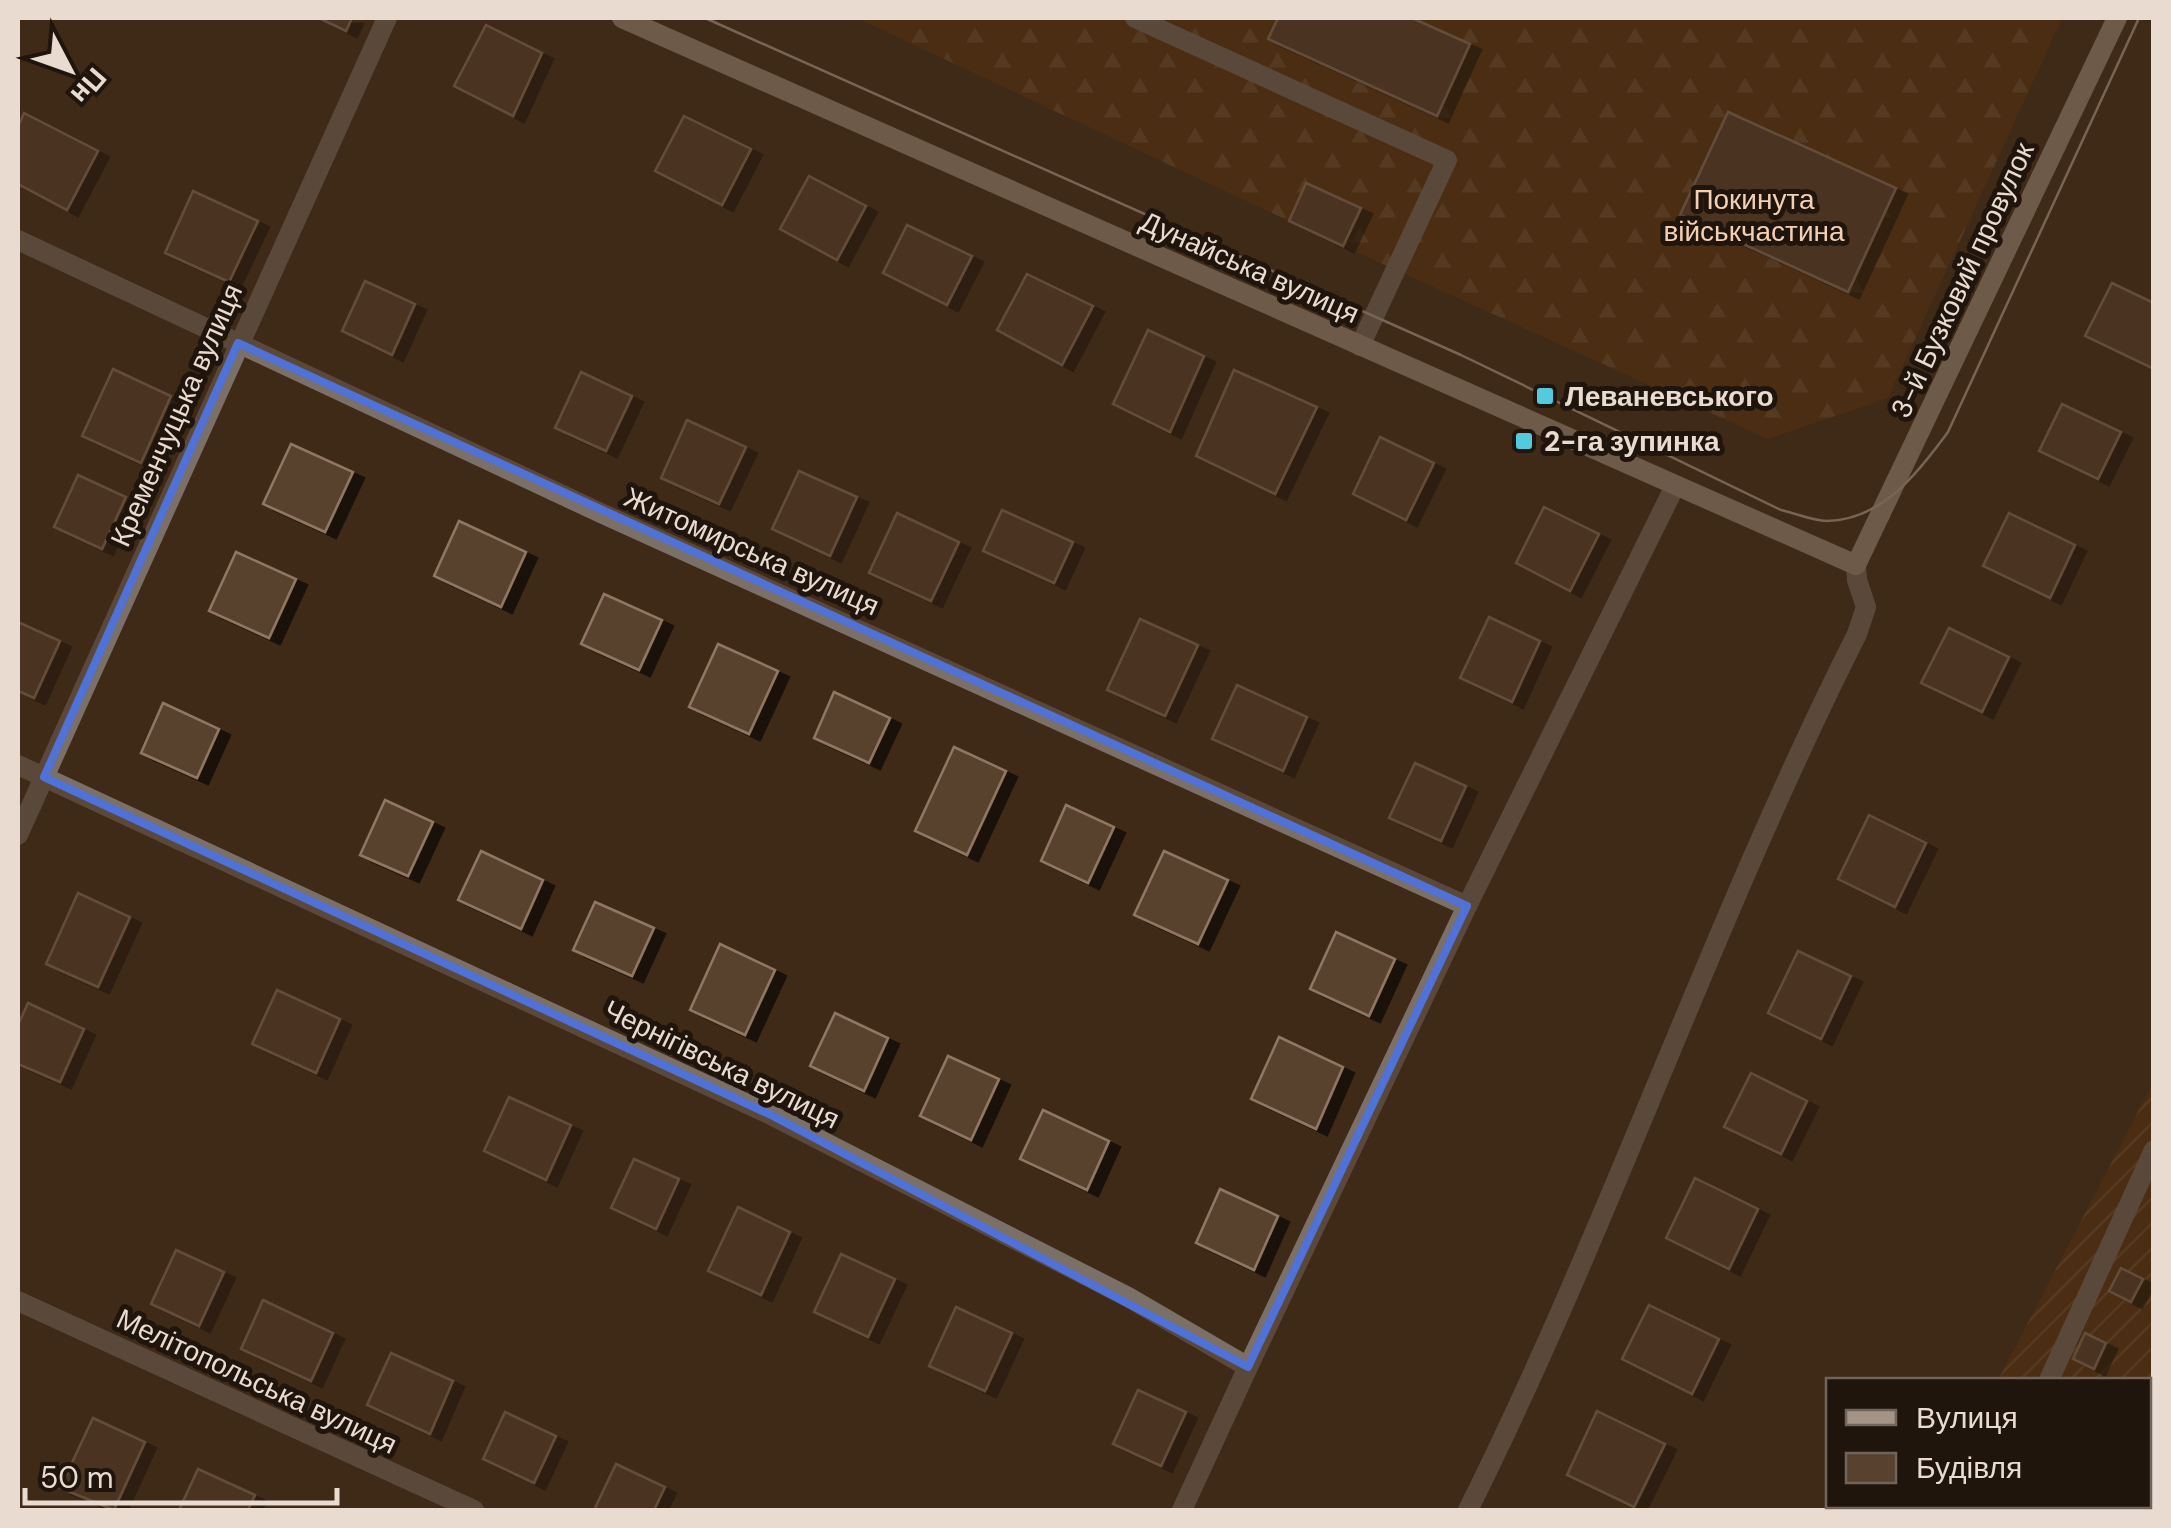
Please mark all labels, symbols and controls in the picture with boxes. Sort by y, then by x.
north arrow [20,20,120,120]
text: Пн [62,60,115,112]
street label: 3-й Бузковий провулок [1882,136,2043,424]
park label: Покинута військчастина [1663,181,1845,250]
street label: Дунайська вулиця [1135,203,1365,332]
street label: Кременчуцька вулиця [102,278,251,552]
place label: Леваневського [1565,378,1774,415]
marker: Леваневського [1534,385,1556,407]
place label: 2-га зупинка [1544,423,1720,460]
marker: 2-га зупинка [1513,430,1535,452]
street label: Житомирська вулиця [619,479,885,624]
street label: Чернігівська вулиця [598,991,846,1138]
street label: Мелітопольська вулиця [111,1300,403,1463]
legend [1826,1378,2151,1508]
text: Вулиця [1916,1398,2018,1437]
scale bar [25,1443,338,1505]
text: Будівля [1916,1448,2022,1487]
text: 50 m [40,1458,114,1497]

